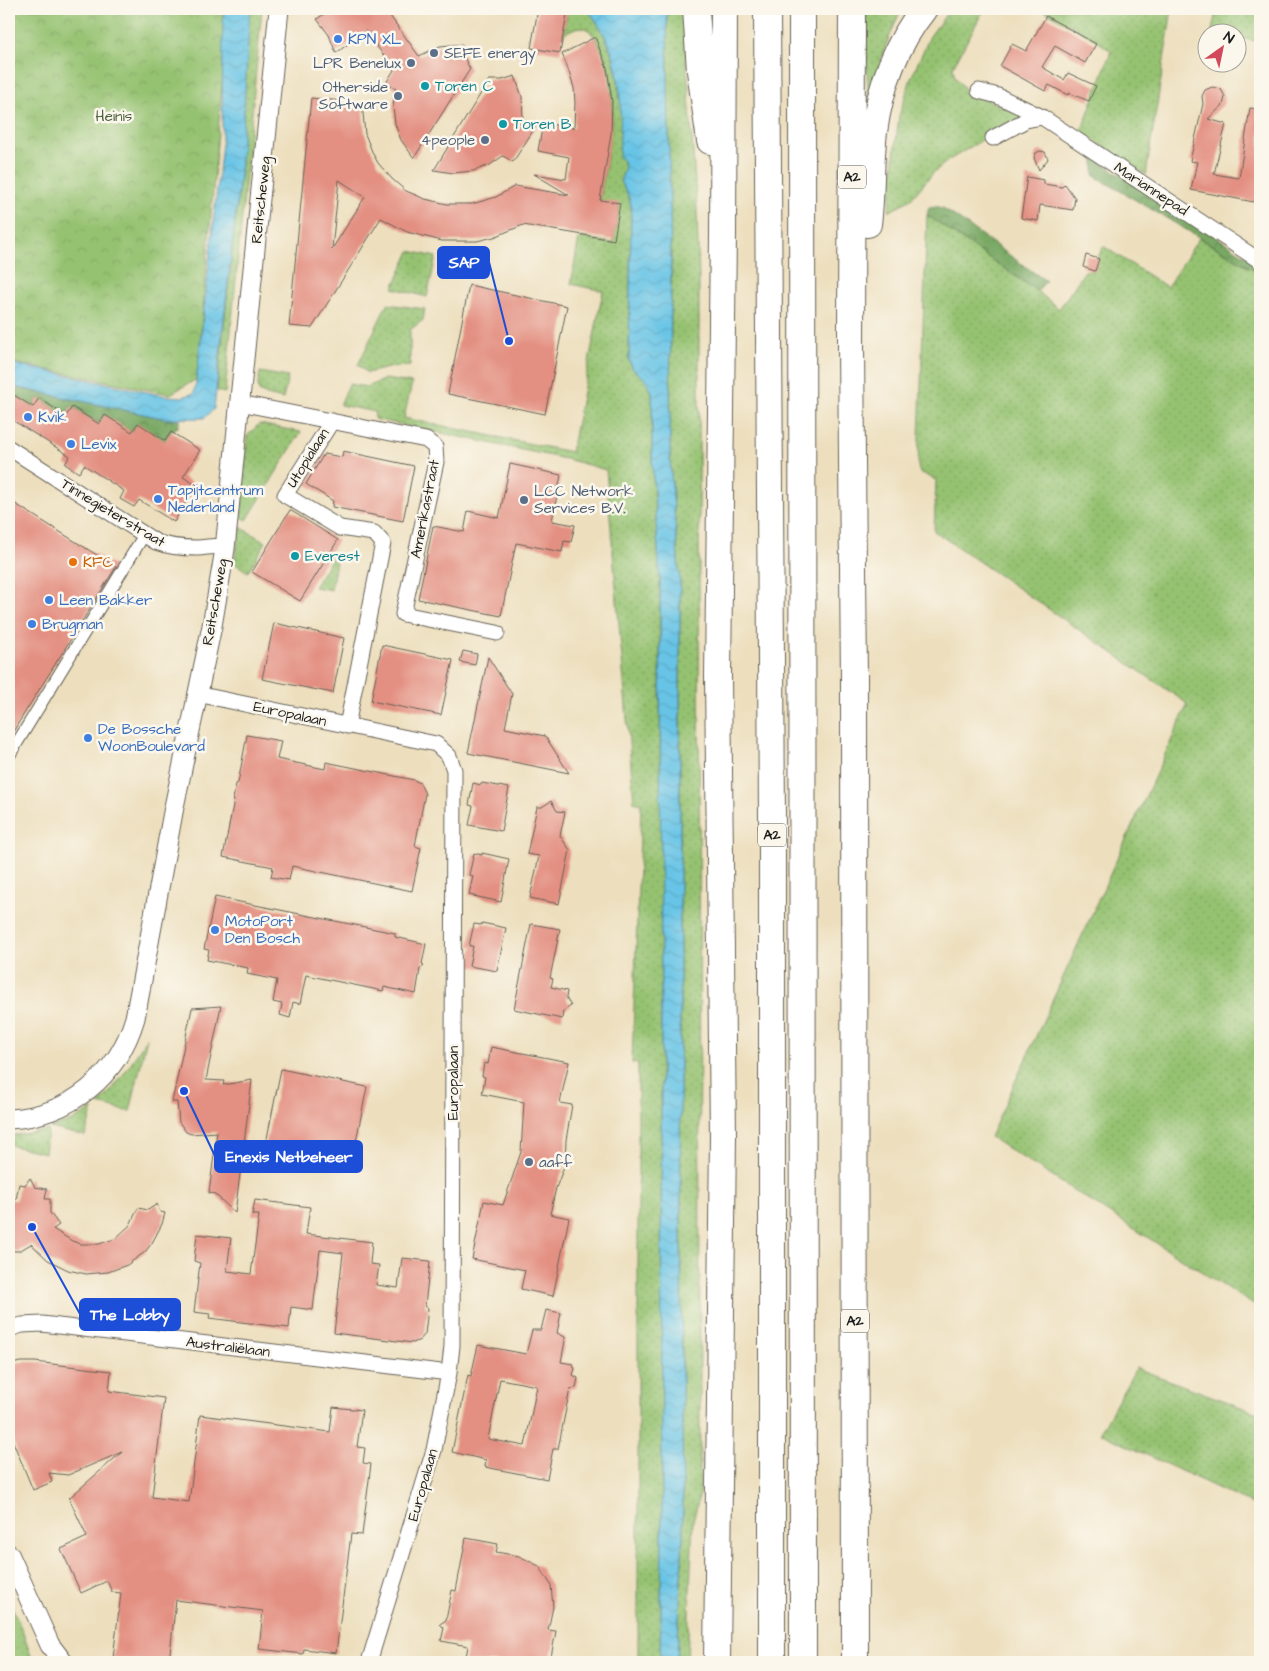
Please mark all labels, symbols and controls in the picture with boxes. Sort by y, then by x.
north arrow [1196,22,1246,72]
text: N [1219,27,1238,49]
place label: KPN XL [348,29,402,50]
marker: KPN XL [332,33,344,45]
place label: SEFE energy [444,43,536,65]
marker: SEFE energy [428,47,440,59]
place label: LPR Benelux [313,53,402,74]
marker: LPR Benelux [405,57,417,69]
place label: Toren C [435,76,494,97]
place label: Otherside Software [319,77,388,115]
marker: Toren C [419,80,431,92]
marker: Otherside Software [392,90,404,102]
park label: Heinis [96,106,133,127]
place label: Toren B [513,114,572,135]
marker: Toren B [497,118,509,130]
place label: 4people [421,130,475,151]
marker: 4people [479,134,491,146]
street label: Reitscheweg [246,155,277,245]
street label: Mariannepad [1110,157,1193,221]
road number: A2 [838,166,866,188]
callout: SAP [438,247,489,278]
text: SAP [448,252,480,274]
place label: Kvik [38,407,66,428]
marker: Kvik [22,411,34,423]
street label: Utopialaan [282,424,335,492]
place label: Levix [81,434,118,455]
marker: Levix [65,438,77,450]
street label: Amerikastraat [405,458,445,560]
street label: Tinnegieterstraat [56,473,169,553]
place label: Tapijtcentrum Nederland [168,480,263,518]
place label: LCC Network Services B.V. [534,481,633,519]
marker: Tapijtcentrum Nederland [152,493,164,505]
marker: LCC Network Services B.V. [518,494,530,506]
place label: Everest [305,546,360,567]
marker: Everest [289,550,301,562]
place label: KFC [83,552,113,573]
marker: KFC [67,556,79,568]
street label: Reitscheweg [197,557,234,647]
place label: Leen Bakker [59,590,152,611]
marker: Leen Bakker [43,594,55,606]
place label: Brugman [42,614,104,636]
marker: Brugman [26,618,38,630]
street label: Europalaan [251,696,329,732]
place label: De Bossche WoonBoulevard [98,719,205,757]
marker: De Bossche WoonBoulevard [82,732,94,744]
road number: A2 [758,824,786,846]
place label: MotoPort Den Bosch [225,911,300,949]
marker: MotoPort Den Bosch [209,924,221,936]
street label: Europalaan [443,1045,464,1120]
callout: Enexis Netbeheer [215,1141,362,1172]
text: Enexis Netbeheer [225,1146,353,1168]
place label: aaff [539,1152,572,1173]
marker: aaff [523,1156,535,1168]
callout: The Lobby [80,1299,180,1330]
text: The Lobby [89,1304,170,1327]
road number: A2 [841,1310,869,1332]
street label: Australiëlaan [185,1331,272,1363]
street label: Europalaan [403,1446,443,1524]

